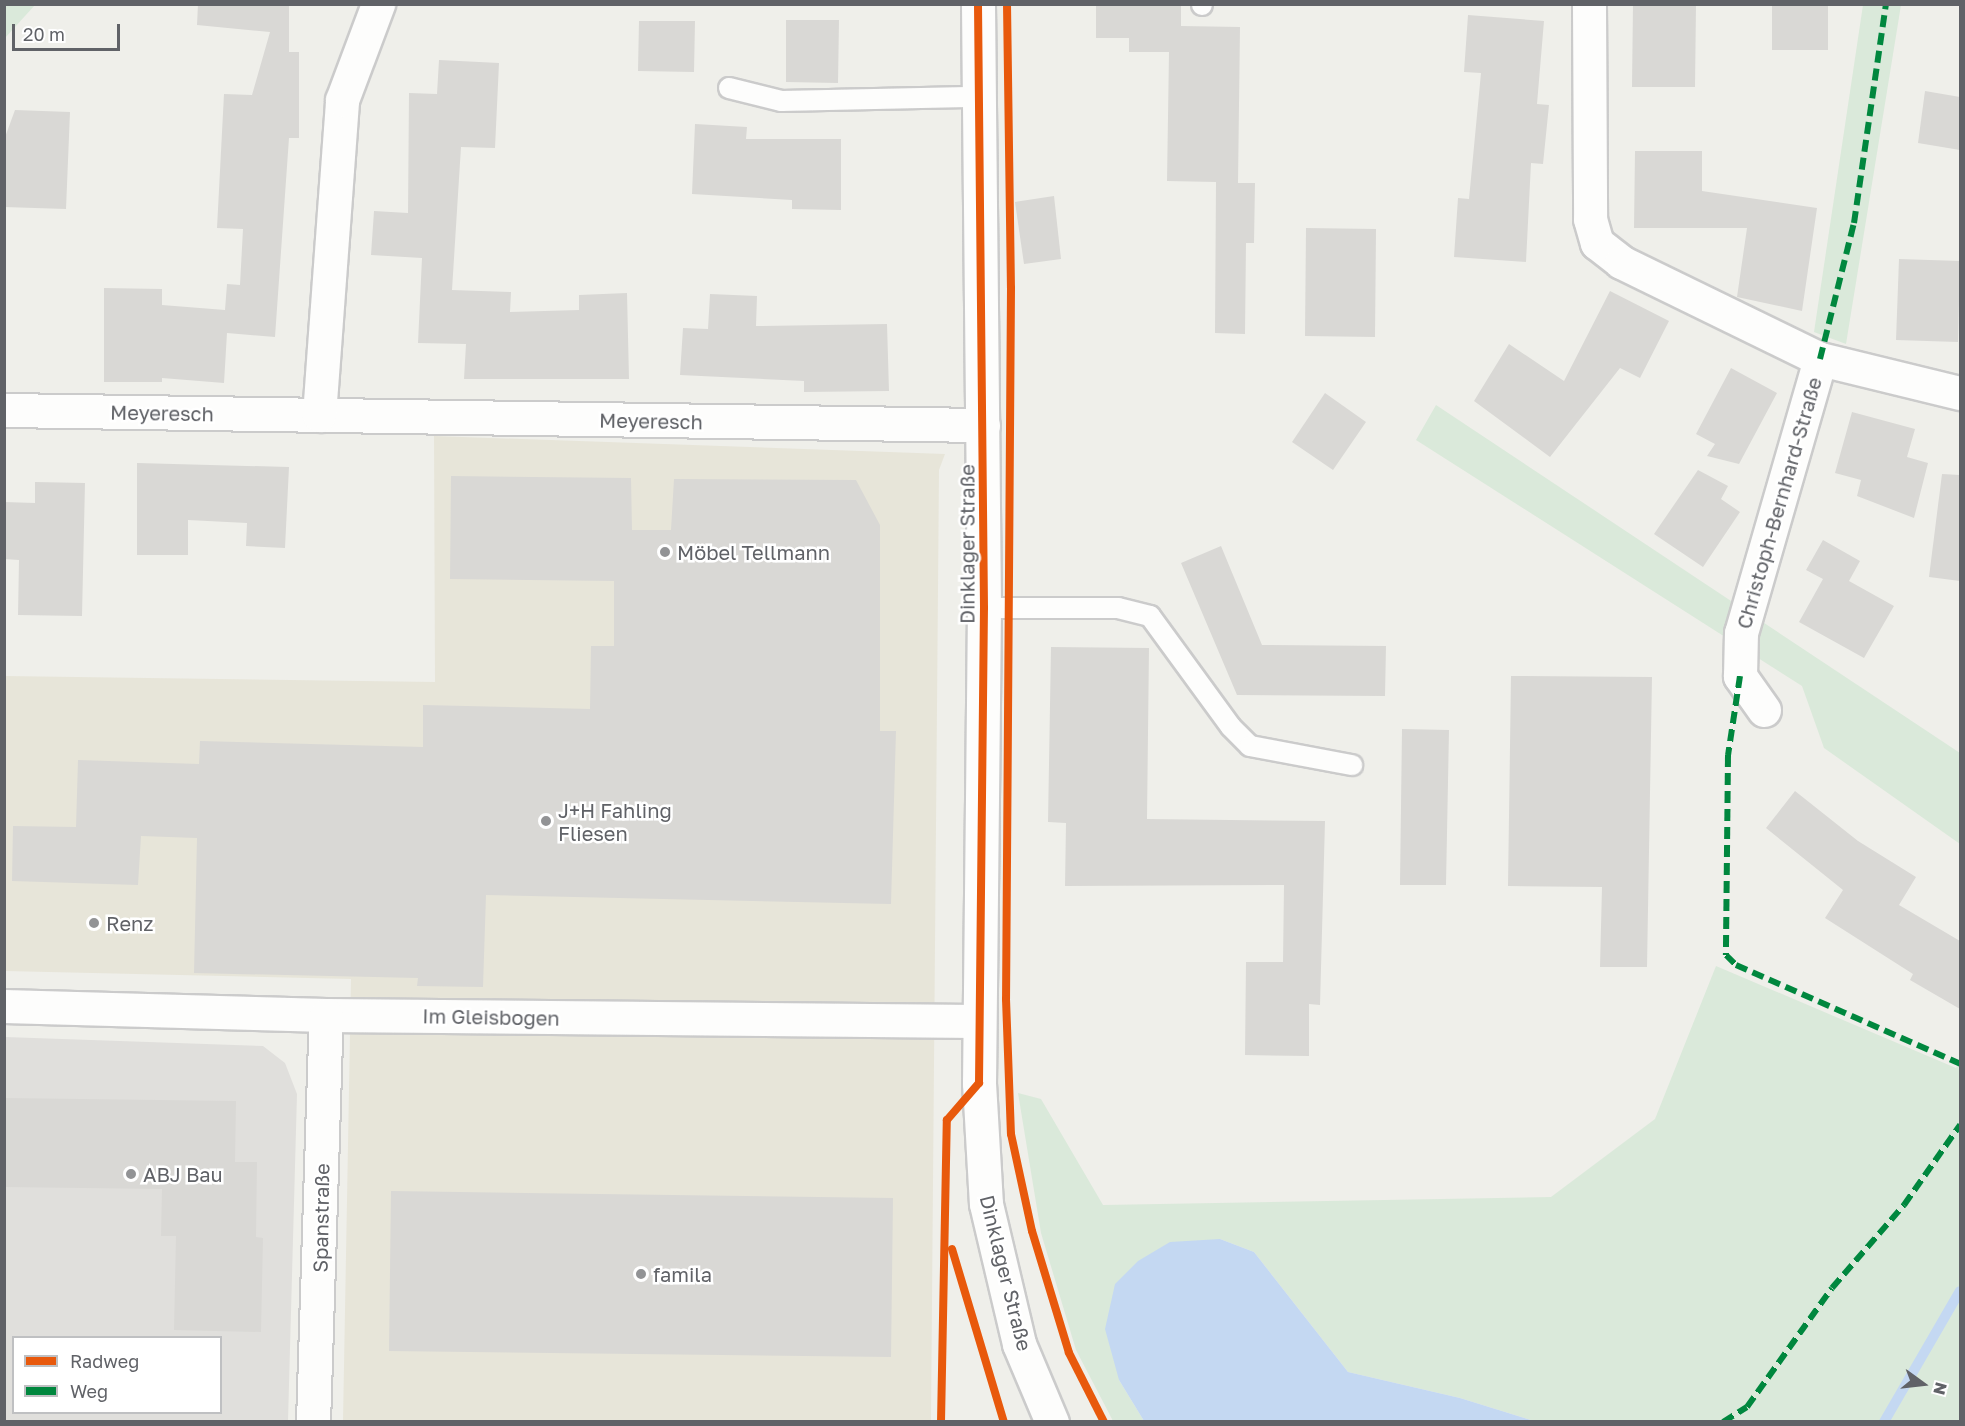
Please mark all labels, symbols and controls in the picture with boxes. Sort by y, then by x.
scale bar [15,12,123,50]
text: 20 m [23,23,65,45]
street label: Christoph-Bernhard-Straße [1732,374,1826,632]
street label: Meyeresch [110,400,214,426]
street label: Meyeresch [599,408,703,434]
street label: Dinklager Straße [955,464,979,624]
place label: Möbel Tellmann [677,540,830,564]
marker: Möbel Tellmann [658,545,672,559]
place label: J+H Fahling Fliesen [558,798,672,845]
marker: J+H Fahling Fliesen [539,814,553,828]
place label: Renz [106,911,153,935]
marker: Renz [87,916,101,930]
street label: Im Gleisbogen [422,1004,560,1030]
place label: ABJ Bau [143,1162,223,1186]
street label: Spanstraße [308,1163,334,1273]
marker: ABJ Bau [124,1167,138,1181]
street label: Dinklager Straße [975,1193,1037,1353]
place label: famila [653,1262,712,1286]
marker: famila [634,1267,648,1281]
legend [12,1336,222,1414]
text: Radweg [70,1350,139,1372]
north arrow [1893,1354,1953,1414]
text: Weg [70,1380,108,1402]
text: N [1929,1380,1952,1397]

